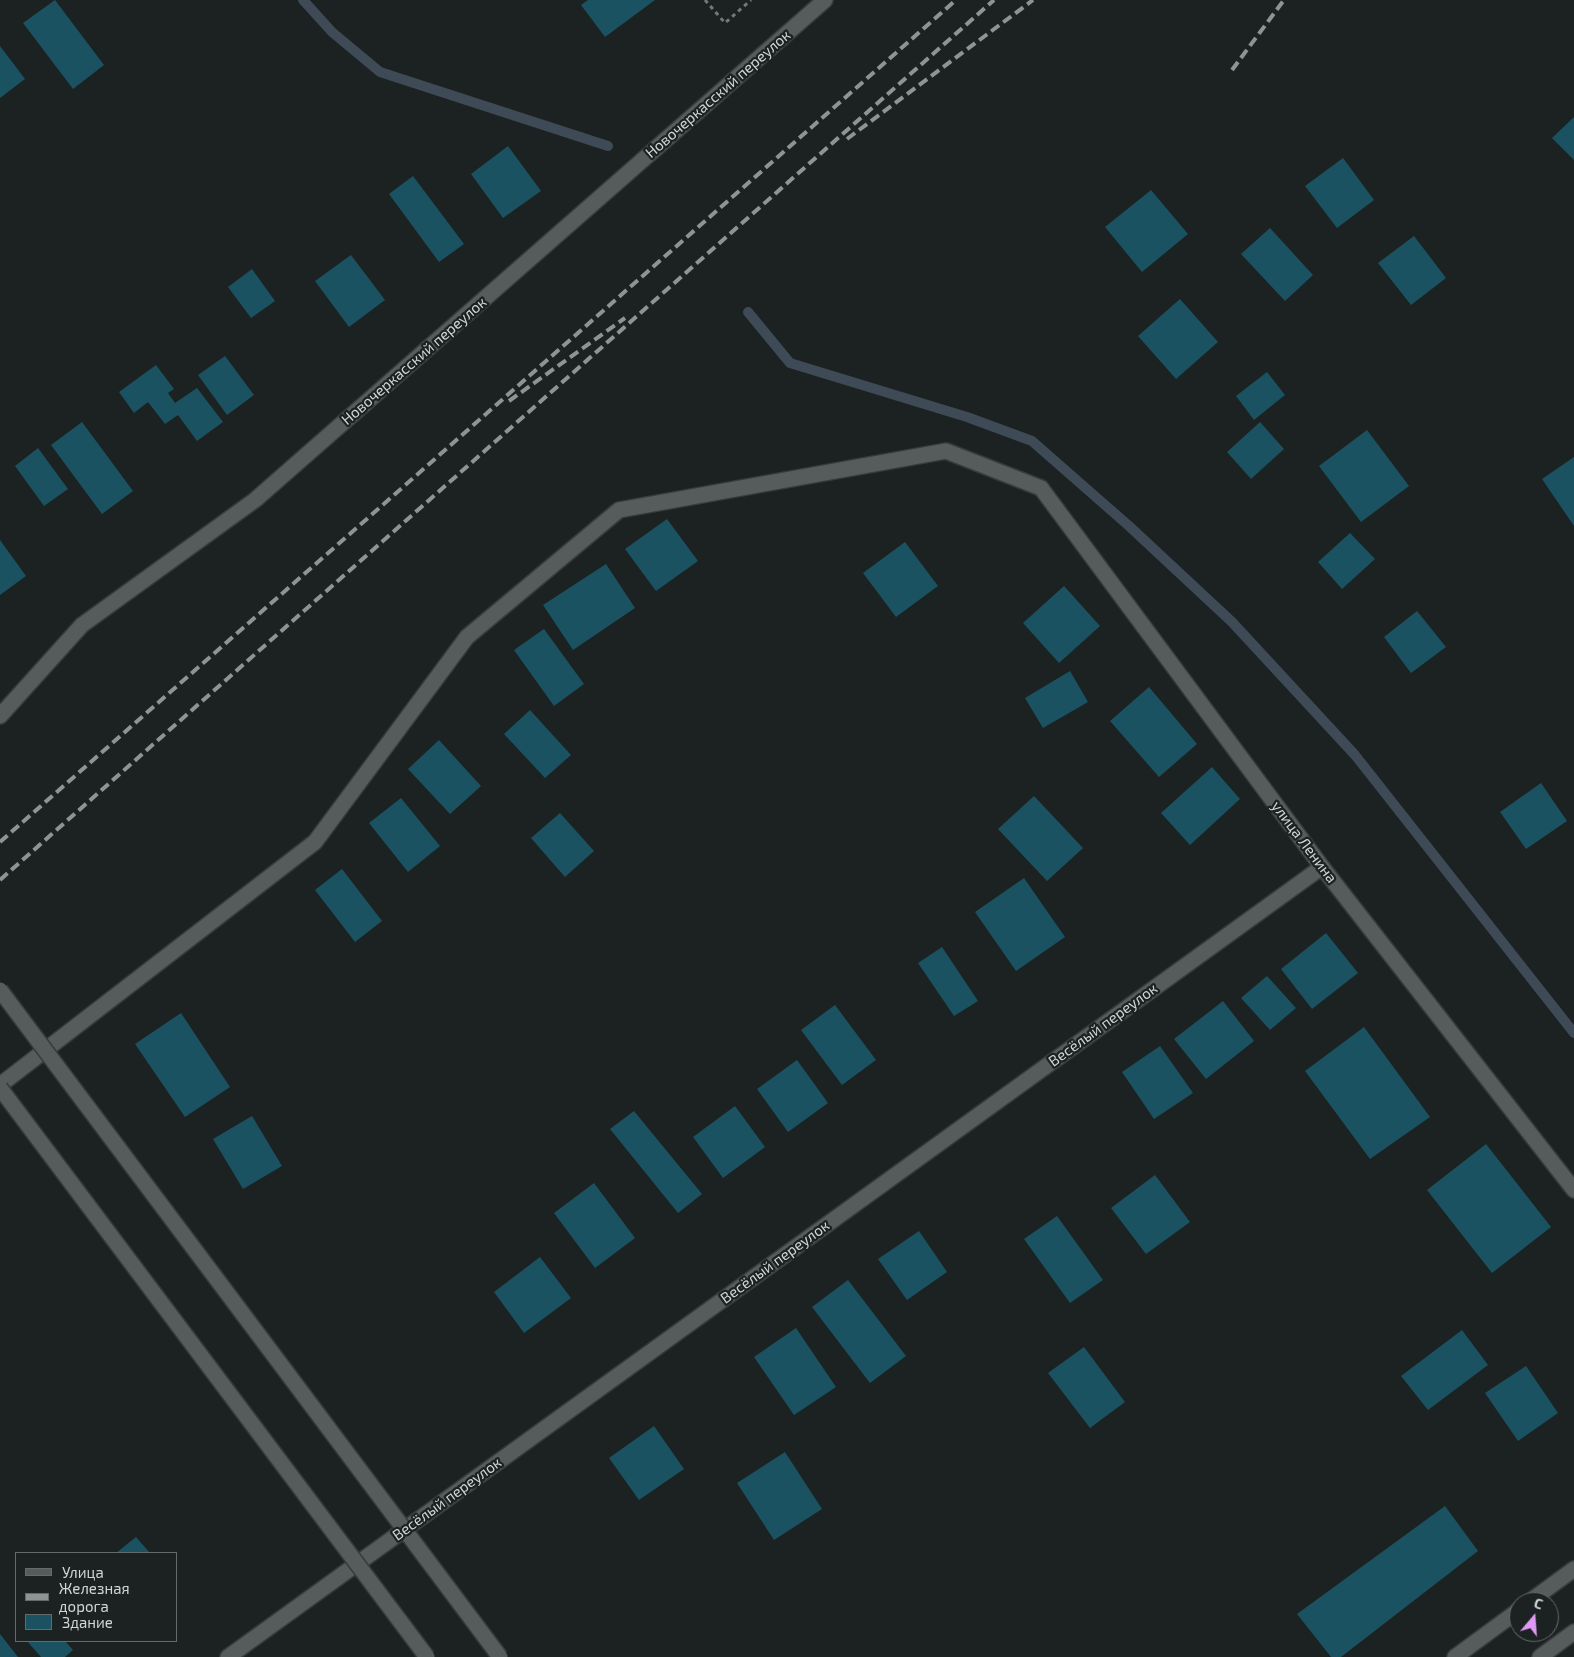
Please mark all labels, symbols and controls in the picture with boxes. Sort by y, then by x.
street label: Новочеркасский переулок [642,26,794,162]
street label: Новочеркасский переулок [338,293,490,429]
street label: улица Ленина [1267,798,1341,886]
street label: Весёлый переулок [1045,979,1161,1071]
street label: Весёлый переулок [717,1216,833,1308]
street label: Весёлый переулок [389,1453,505,1545]
legend [15,1552,178,1642]
text: Улица [62,1563,104,1581]
text: Железная дорога [59,1579,130,1615]
north arrow [1509,1592,1559,1642]
text: С [1532,1594,1545,1613]
text: Здание [62,1613,113,1631]

